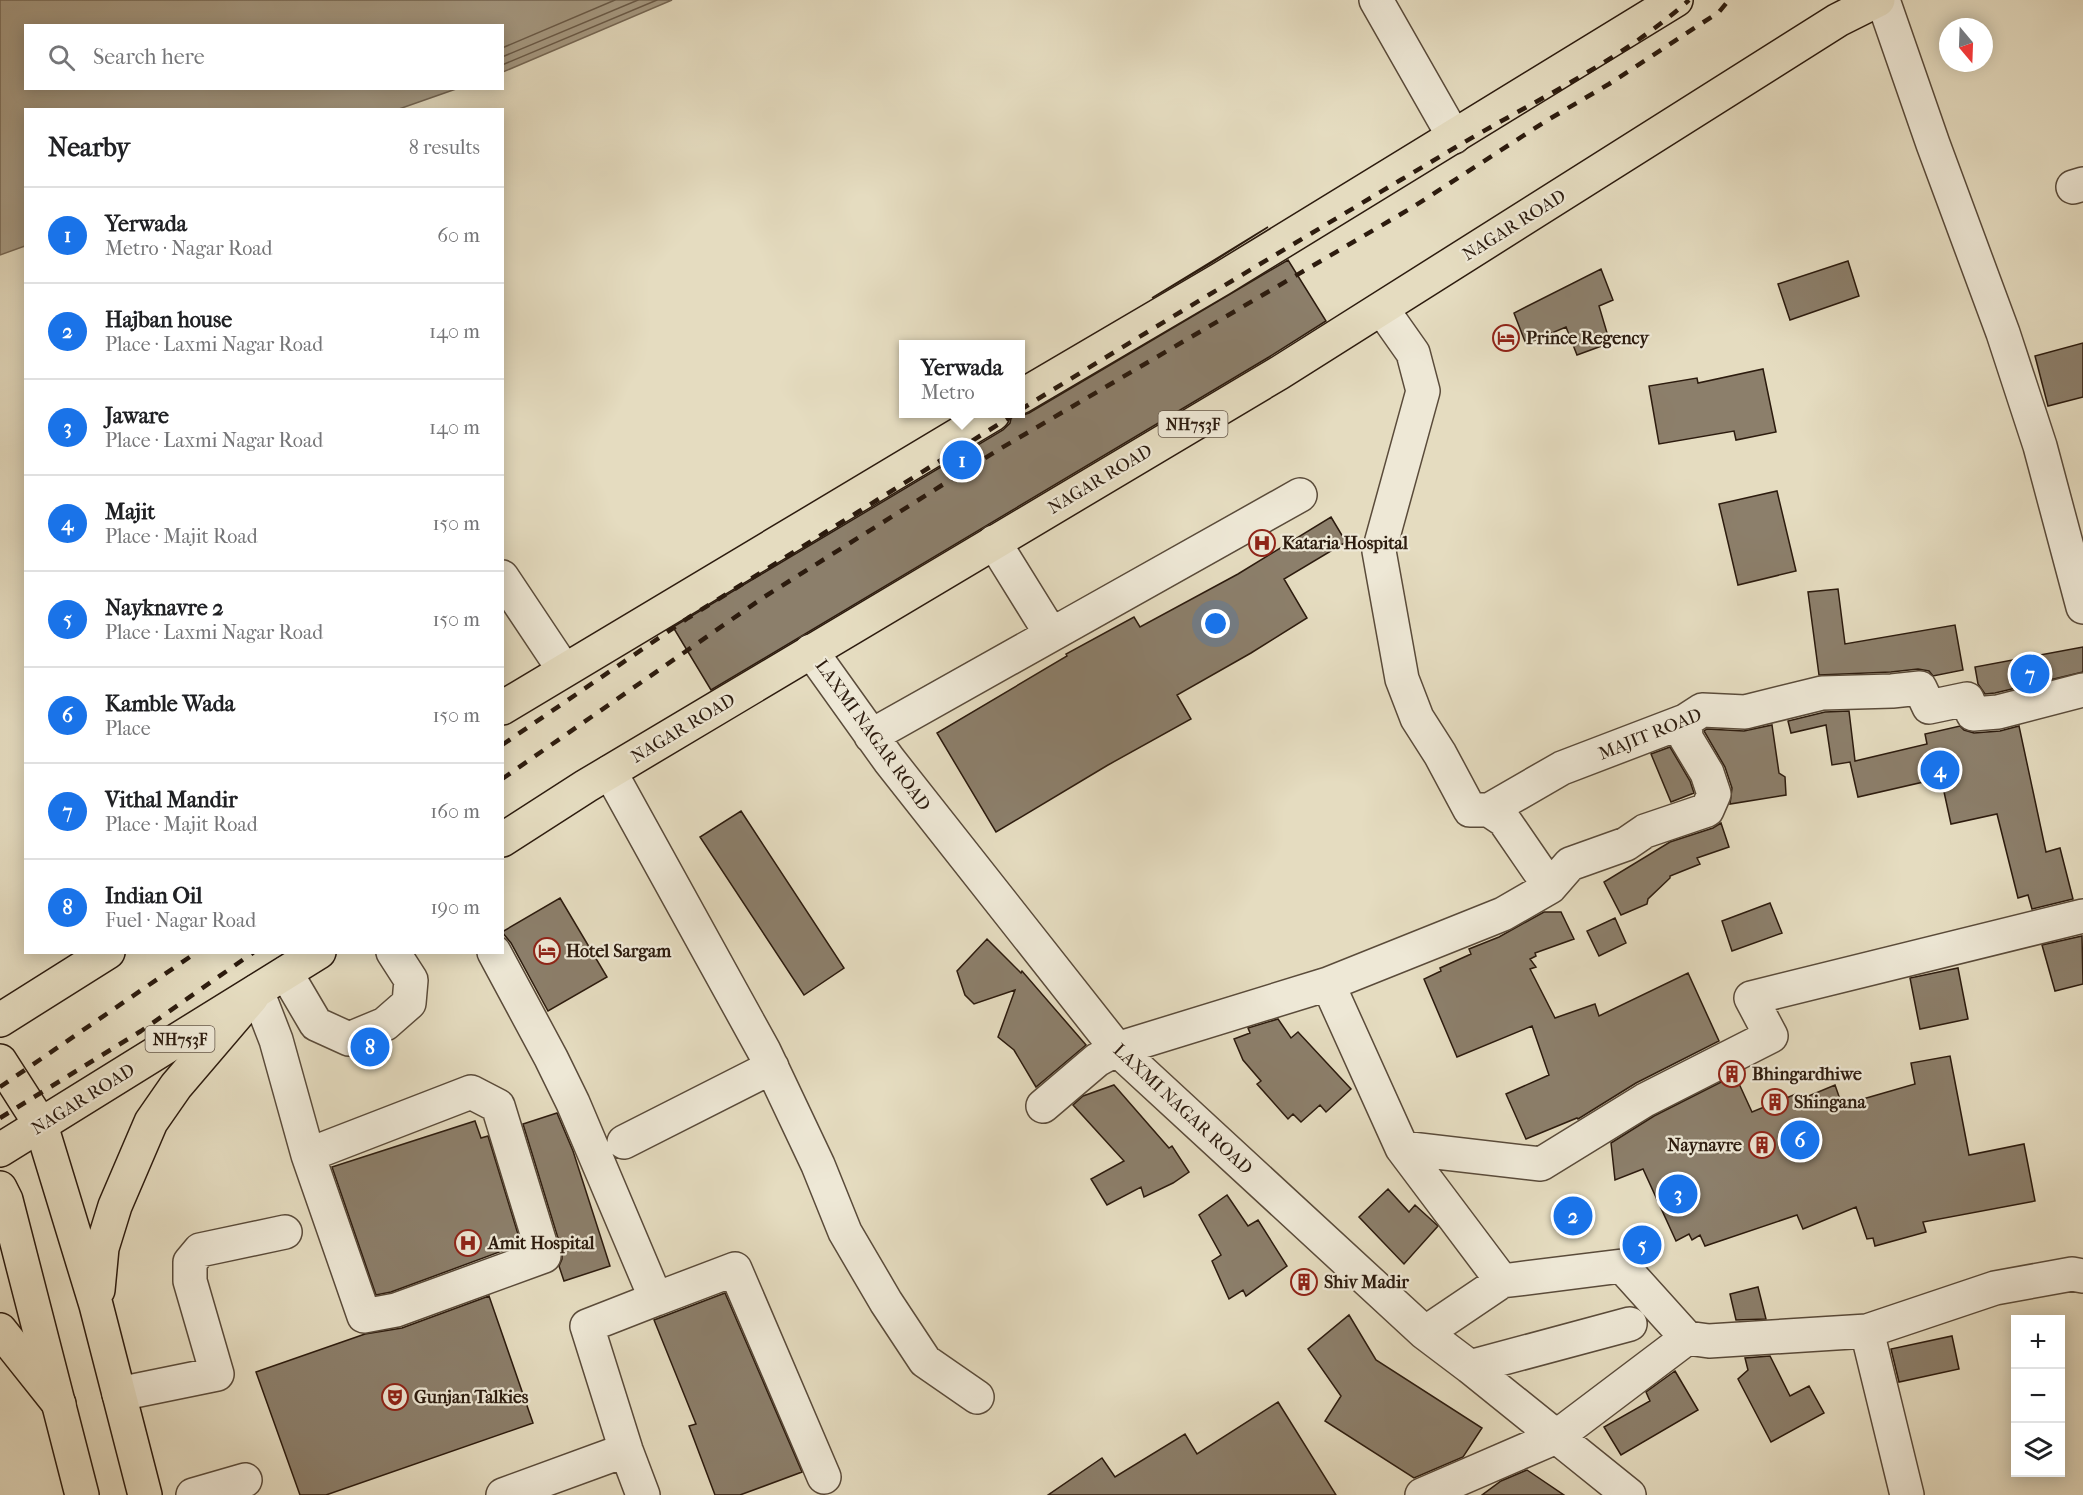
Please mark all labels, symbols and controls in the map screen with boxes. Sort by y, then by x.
north arrow [1939,18,1993,72]
search box [24,24,504,90]
icon: search [45,41,78,74]
text: Search here [93,44,205,70]
text: Nearby [48,132,130,163]
text: 8 results [409,136,480,159]
street label: NAGAR ROAD [1459,185,1570,266]
text: Yerwada [105,211,187,237]
text: 1 [64,224,71,247]
text: 60 m [437,224,480,247]
text: Metro · Nagar Road [105,237,272,260]
text: Hajban house [105,307,232,333]
text: 2 [62,320,73,343]
text: 140 m [429,320,480,343]
hotel icon: Prince Regency [1491,323,1521,353]
place label: Prince Regency [1526,328,1650,349]
text: Place · Laxmi Nagar Road [105,333,323,356]
popup [899,340,1025,418]
text: Yerwada [921,355,1003,381]
text: Metro [921,381,975,404]
text: Jaware [105,403,169,429]
road number: NH753F [1158,411,1228,437]
text: 3 [63,416,72,439]
text: 140 m [429,416,480,439]
text: Place · Laxmi Nagar Road [105,429,323,452]
pin: 1 [942,438,982,482]
street label: NAGAR ROAD [1044,440,1156,519]
text: Majit [105,499,155,525]
text: 4 [62,512,73,535]
text: 150 m [432,512,480,535]
text: Place · Majit Road [105,525,258,548]
hospital icon: Kataria Hospital [1247,528,1277,558]
place label: Kataria Hospital [1282,533,1409,554]
text: Nayknavre 2 [105,595,224,621]
text: 5 [63,608,72,631]
text: 150 m [432,608,480,631]
your location [1201,609,1230,638]
text: Place · Laxmi Nagar Road [105,621,323,644]
pin: 7 [2010,652,2050,696]
street label: LAXMI NAGAR ROAD [811,655,935,815]
street label: NAGAR ROAD [627,689,739,768]
text: Kamble Wada [105,691,235,717]
text: 6 [62,704,73,727]
text: 150 m [432,704,480,727]
street label: MAJIT ROAD [1596,704,1705,765]
text: Place [105,717,151,740]
pin: 4 [1920,748,1960,792]
text: Vithal Mandir [105,787,238,813]
text: 7 [63,800,72,823]
text: 160 m [430,800,480,823]
text: Place · Majit Road [105,813,258,836]
text: Indian Oil [105,883,202,909]
text: 8 [62,896,73,919]
text: 190 m [430,896,480,919]
text: Fuel · Nagar Road [105,909,256,932]
hotel icon: Hotel Sargam [532,936,562,966]
place label: Hotel Sargam [566,941,672,962]
pin: 8 [350,1024,389,1070]
road number: NH753F [146,1026,214,1052]
street label: LAXMI NAGAR ROAD [1109,1040,1256,1179]
street label: NAGAR ROAD [28,1059,139,1140]
building icon: Bhingardhiwe [1717,1059,1747,1089]
place label: Bhingardhiwe [1752,1064,1862,1085]
building icon: Shingana [1760,1087,1790,1117]
place label: Shingana [1794,1092,1867,1113]
pin: 6 [1780,1118,1820,1162]
building icon: Naynavre [1747,1130,1777,1160]
place label: Naynavre [1667,1135,1742,1156]
pin: 3 [1658,1172,1698,1216]
pin: 2 [1554,1194,1592,1238]
pin: 5 [1622,1222,1662,1268]
hospital icon: Amit Hospital [453,1228,483,1258]
place label: Amit Hospital [487,1233,596,1254]
building icon: Shiv Madir [1289,1267,1319,1297]
place label: Shiv Madir [1324,1272,1409,1293]
map controls [2011,1315,2065,1477]
button: + [2011,1315,2065,1369]
button: − [2011,1369,2065,1423]
theatre icon: Gunjan Talkies [380,1382,410,1412]
place label: Gunjan Talkies [414,1387,529,1408]
button: layers [2011,1423,2065,1477]

